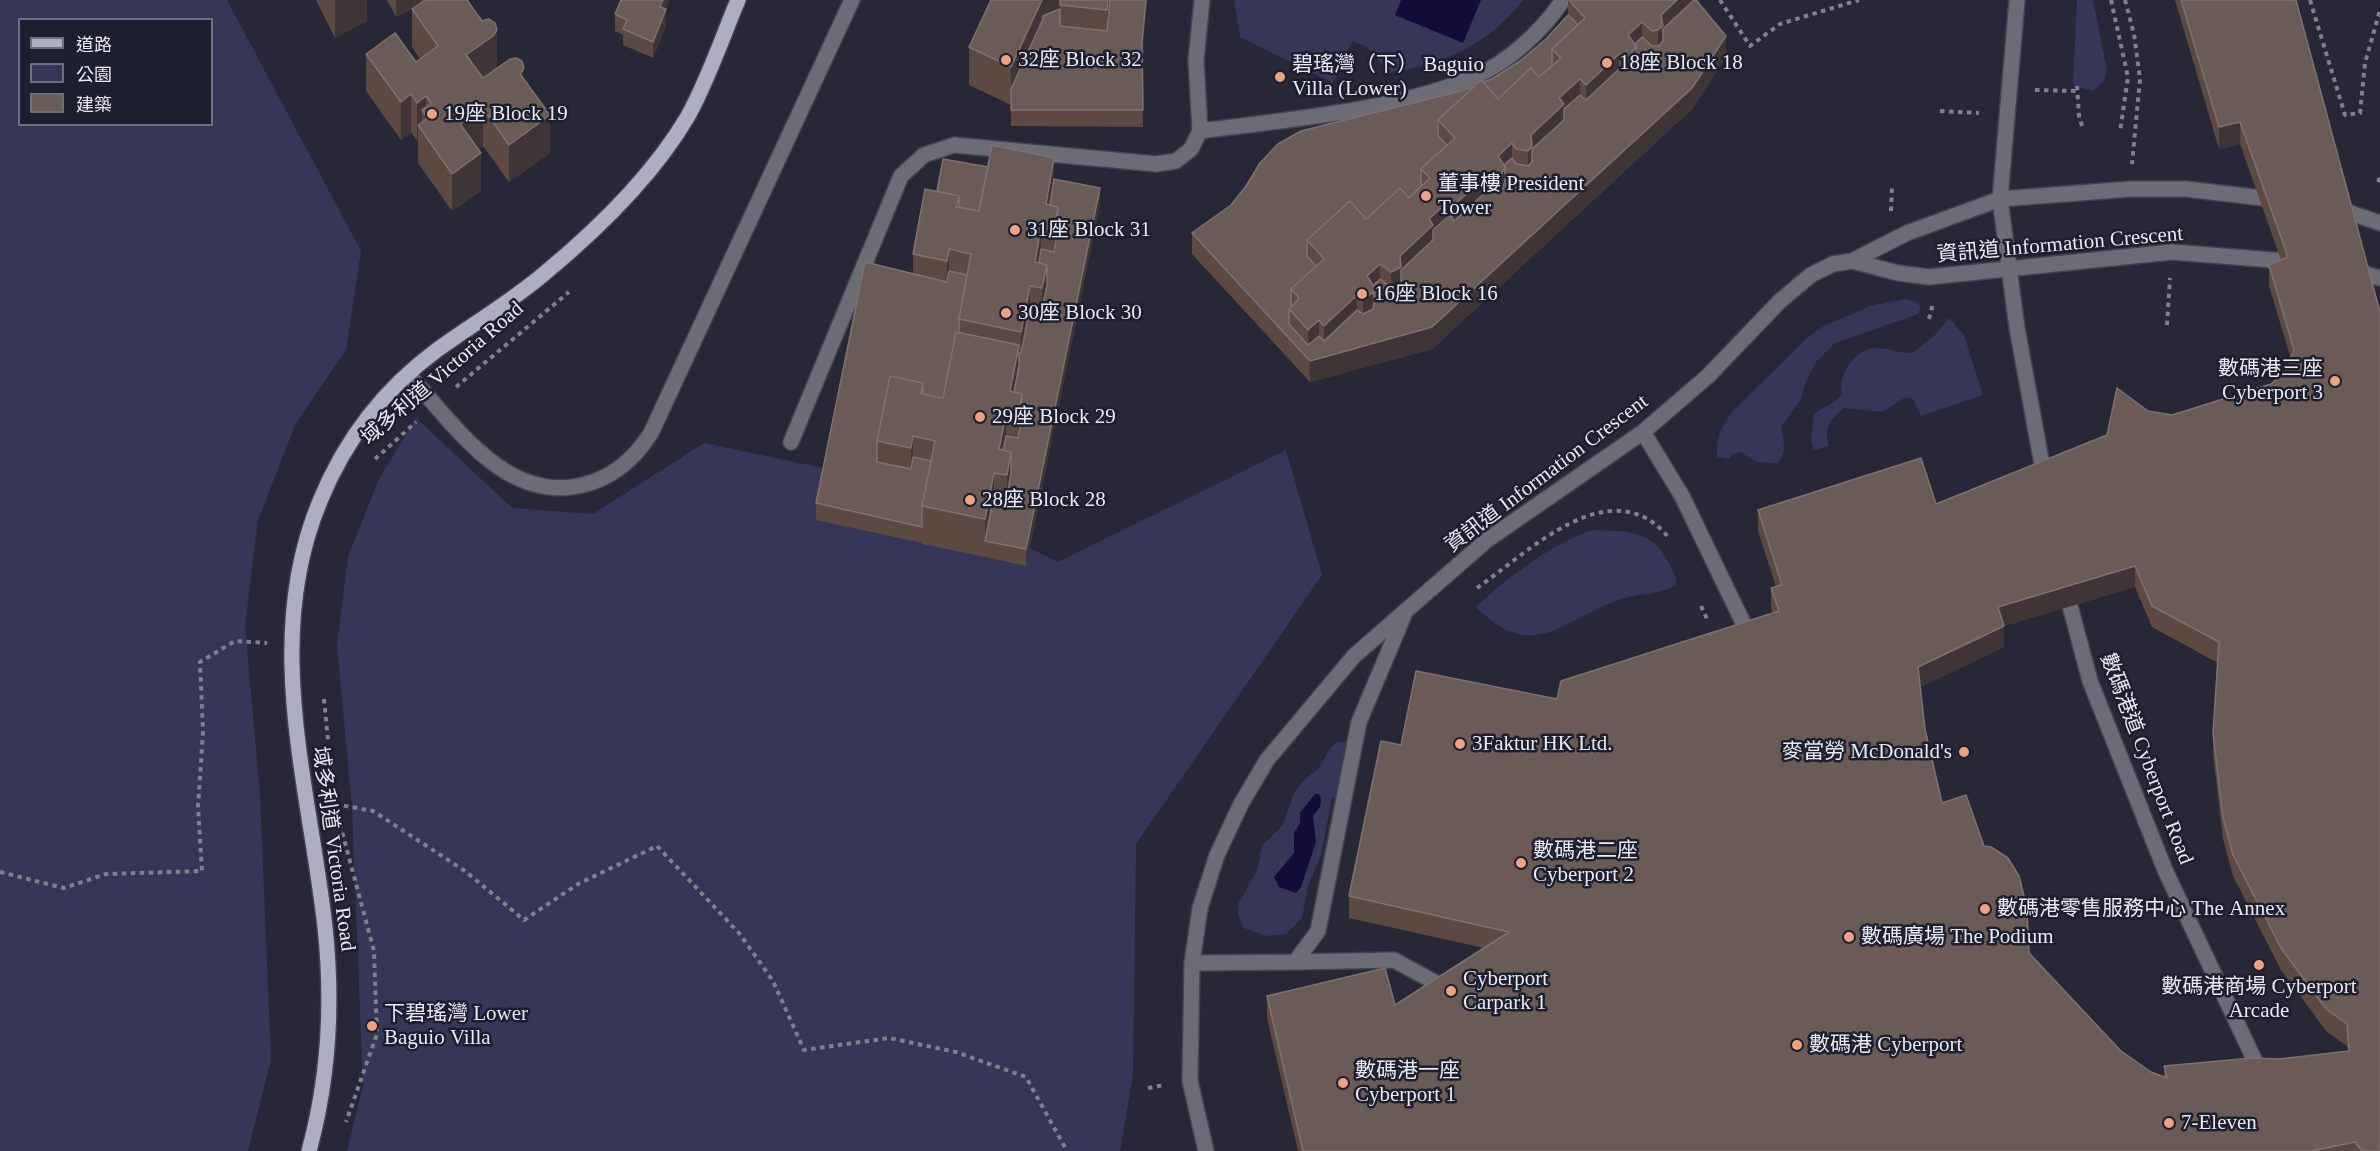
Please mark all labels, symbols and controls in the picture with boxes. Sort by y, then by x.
legend [18,18,213,126]
text: 道路 [76,35,112,55]
place label: 32座 Block 32 [1018,47,1142,73]
place label: 18座 Block 18 [1619,50,1743,76]
place label: 碧瑤灣（下） Baguio Villa (Lower) [1292,52,1484,102]
marker: 32座 Block 32 [999,53,1013,67]
marker: 18座 Block 18 [1600,56,1614,70]
text: 公園 [76,65,112,85]
marker: 碧瑤灣（下） Baguio Villa (Lower) [1273,70,1287,84]
text: 建築 [76,95,112,115]
place label: 19座 Block 19 [444,101,568,127]
marker: 19座 Block 19 [425,107,439,121]
place label: 董事樓 President Tower [1438,171,1584,221]
marker: 董事樓 President Tower [1419,189,1433,203]
place label: 31座 Block 31 [1027,217,1151,243]
street label: 資訊道 Information Crescent [1936,222,2184,268]
marker: 31座 Block 31 [1008,223,1022,237]
place label: 16座 Block 16 [1374,281,1498,307]
marker: 16座 Block 16 [1355,287,1369,301]
street label: 域多利道 Victoria Road [357,297,529,451]
place label: 30座 Block 30 [1018,300,1142,326]
marker: 30座 Block 30 [999,306,1013,320]
place label: 數碼港三座 Cyberport 3 [2218,356,2323,406]
marker: 數碼港三座 Cyberport 3 [2328,374,2342,388]
street label: 資訊道 Information Crescent [1441,390,1653,558]
place label: 29座 Block 29 [992,404,1116,430]
marker: 29座 Block 29 [973,410,987,424]
place label: 28座 Block 28 [982,487,1106,513]
marker: 28座 Block 28 [963,493,977,507]
street label: 數碼港道 Cyberport Road [2094,650,2198,868]
place label: 3Faktur HK Ltd. [1472,731,1613,757]
marker: 3Faktur HK Ltd. [1453,737,1467,751]
place label: 麥當勞 McDonald's [1782,739,1952,765]
street label: 域多利道 Victoria Road [306,745,360,953]
marker: 麥當勞 McDonald's [1957,745,1971,759]
place label: 數碼港二座 Cyberport 2 [1533,838,1638,888]
marker: 數碼港二座 Cyberport 2 [1514,856,1528,870]
place label: 數碼港零售服務中心 The Annex [1997,896,2285,922]
marker: 數碼港零售服務中心 The Annex [1978,902,1992,916]
place label: 數碼廣場 The Podium [1861,924,2053,950]
marker: 數碼廣場 The Podium [1842,930,1856,944]
marker: 數碼港商場 Cyberport Arcade [2252,958,2266,972]
place label: Cyberport Carpark 1 [1463,966,1548,1016]
place label: 數碼港商場 Cyberport Arcade [2161,974,2357,1024]
marker: Cyberport Carpark 1 [1444,984,1458,998]
place label: 下碧瑤灣 Lower Baguio Villa [384,1001,528,1051]
marker: 下碧瑤灣 Lower Baguio Villa [365,1019,379,1033]
place label: 數碼港 Cyberport [1809,1032,1962,1058]
marker: 數碼港 Cyberport [1790,1038,1804,1052]
place label: 數碼港一座 Cyberport 1 [1355,1058,1460,1108]
marker: 數碼港一座 Cyberport 1 [1336,1076,1350,1090]
place label: 7-Eleven [2181,1110,2257,1136]
marker: 7-Eleven [2162,1116,2176,1130]

